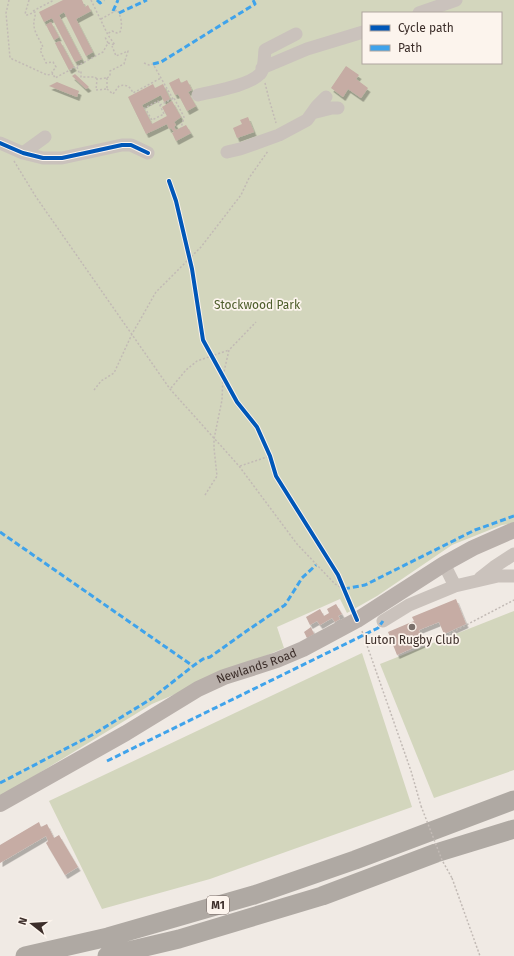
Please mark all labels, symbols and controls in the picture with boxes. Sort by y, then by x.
legend [362,12,502,64]
text: Cycle path [398,21,454,35]
text: Path [398,41,422,55]
park label: Stockwood Park [214,298,301,312]
marker: Luton Rugby Club [407,622,417,632]
place label: Luton Rugby Club [364,633,460,647]
street label: Newlands Road [214,645,299,687]
road number: M1 [207,896,229,914]
north arrow [12,904,52,944]
text: N [16,916,30,927]

